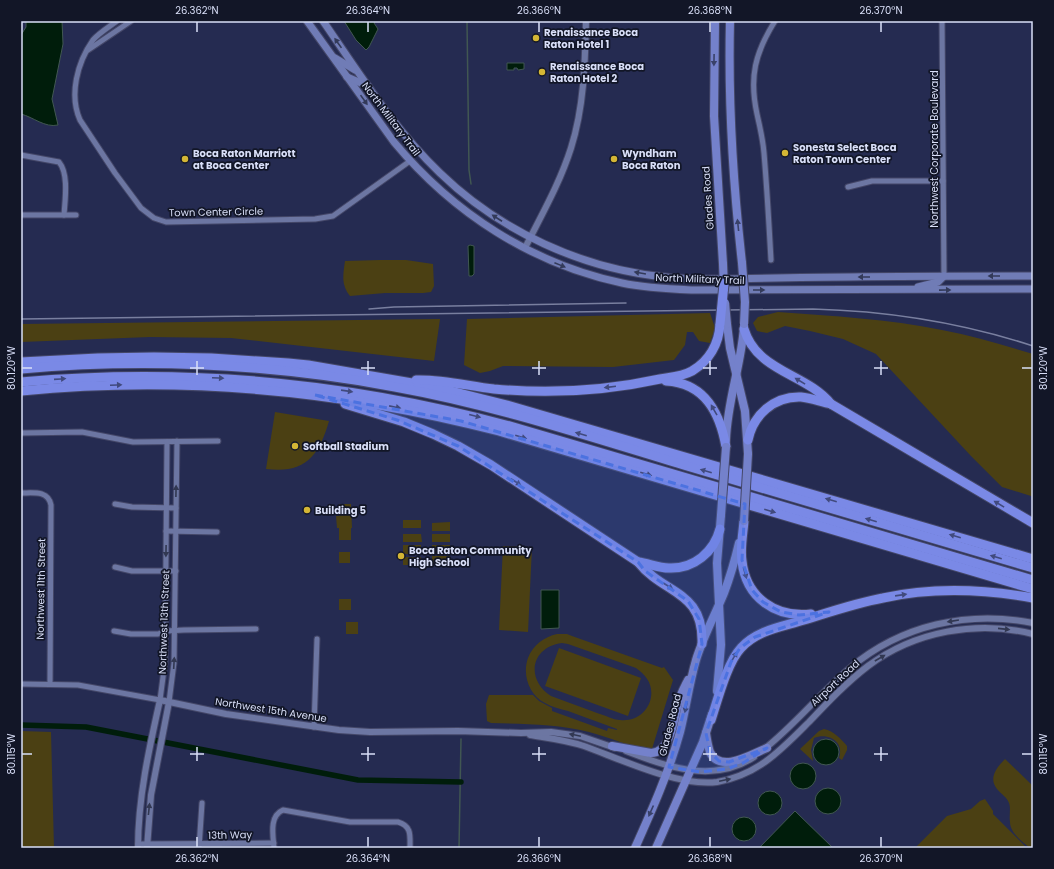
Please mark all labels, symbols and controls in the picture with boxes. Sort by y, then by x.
text: 26.362°N [175,3,219,18]
text: 26.364°N [346,3,390,18]
text: 26.366°N [517,3,561,18]
text: 26.368°N [688,3,732,18]
text: 26.370°N [860,3,902,18]
place label: Renaissance Boca Raton Hotel 1 [544,25,638,52]
marker: Renaissance Boca Raton Hotel 1 [531,33,541,43]
one-way arrow [334,37,342,48]
one-way arrow [711,54,717,67]
place label: Renaissance Boca Raton Hotel 2 [550,59,644,86]
marker: Renaissance Boca Raton Hotel 2 [537,67,547,77]
street label: Northwest Corporate Boulevard [927,70,942,228]
street label: North Military Trail [358,79,424,159]
one-way arrow [360,95,368,106]
place label: Sonesta Select Boca Raton Town Center [793,140,897,167]
place label: Boca Raton Marriott at Boca Center [193,146,296,173]
place label: Wyndham Boca Raton [622,146,681,173]
marker: Sonesta Select Boca Raton Town Center [780,148,790,158]
marker: Boca Raton Marriott at Boca Center [180,154,190,164]
marker: Wyndham Boca Raton [609,154,619,164]
street label: Glades Road [698,166,718,230]
street label: Town Center Circle [169,204,263,220]
one-way arrow [492,214,502,222]
one-way arrow [735,218,741,231]
one-way arrow [555,262,567,268]
one-way arrow [634,270,646,276]
street label: North Military Trail [655,270,745,288]
one-way arrow [987,273,1000,279]
one-way arrow [857,274,870,280]
one-way arrow [753,287,766,293]
one-way arrow [939,287,952,293]
text: 80.120°W [4,346,19,390]
text: 80.120°W [1036,346,1051,390]
one-way arrow [212,375,225,381]
one-way arrow [54,376,66,383]
one-way arrow [794,377,806,384]
one-way arrow [110,382,123,388]
one-way arrow [604,384,616,390]
one-way arrow [341,388,353,394]
one-way arrow [389,404,401,410]
one-way arrow [711,404,718,416]
one-way arrow [468,414,481,420]
one-way arrow [575,431,587,437]
one-way arrow [515,434,527,440]
place label: Softball Stadium [303,439,389,454]
marker: Softball Stadium [290,441,300,451]
one-way arrow [700,468,712,474]
one-way arrow [640,471,652,477]
one-way arrow [511,478,521,486]
one-way arrow [173,484,179,497]
one-way arrow [824,497,836,503]
one-way arrow [993,500,1005,507]
place label: Building 5 [315,503,367,518]
marker: Building 5 [302,505,312,515]
one-way arrow [765,508,777,514]
one-way arrow [865,517,877,523]
one-way arrow [949,533,961,539]
street label: Northwest 11th Street [33,538,49,640]
place label: Boca Raton Community High School [409,543,532,570]
one-way arrow [163,545,169,558]
marker: Boca Raton Community High School [396,551,406,561]
one-way arrow [989,554,1001,560]
one-way arrow [742,567,748,580]
street label: Northwest 13th Street [155,569,173,674]
one-way arrow [663,582,673,590]
one-way arrow [895,592,907,598]
one-way arrow [946,618,959,624]
one-way arrow [998,626,1010,632]
one-way arrow [731,651,738,663]
one-way arrow [874,655,886,662]
street label: Airport Road [807,656,863,710]
one-way arrow [171,657,178,669]
street label: Glades Road [655,692,685,758]
street label: Northwest 15th Avenue [214,694,328,726]
one-way arrow [682,701,688,713]
one-way arrow [568,732,581,738]
text: 80.115°W [4,733,19,775]
text: 80.115°W [1036,733,1051,775]
one-way arrow [719,777,731,783]
one-way arrow [146,803,153,815]
one-way arrow [648,806,654,818]
street label: 13th Way [208,827,252,843]
text: 26.362°N [175,851,219,866]
text: 26.364°N [346,851,390,866]
text: 26.366°N [517,851,561,866]
text: 26.368°N [688,851,732,866]
text: 26.370°N [860,851,902,866]

